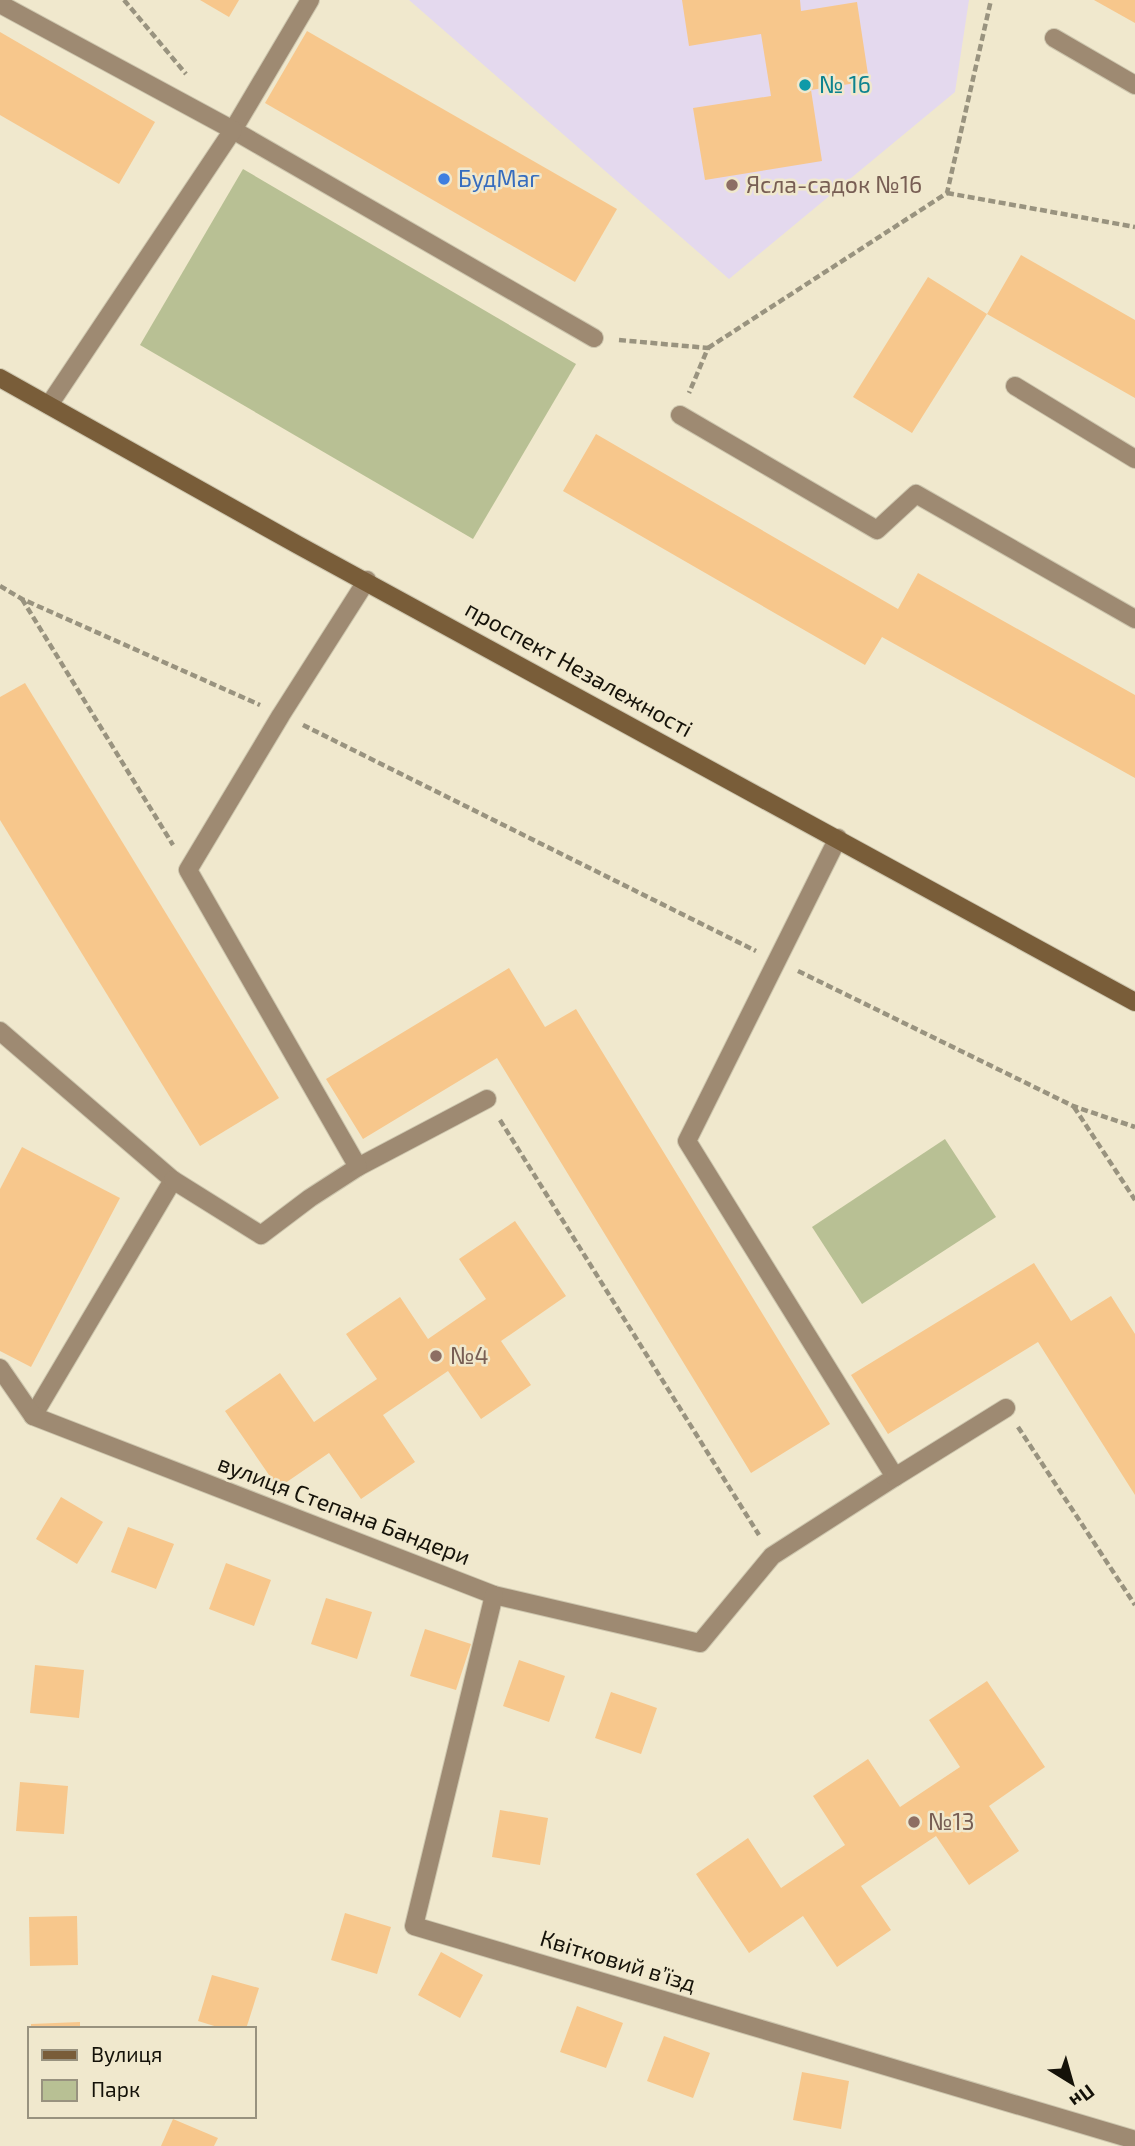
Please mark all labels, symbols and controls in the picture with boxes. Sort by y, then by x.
place label: № 16 [819,70,871,98]
marker: № 16 [797,77,813,93]
place label: БудМаг [458,164,540,193]
place label: Ясла-садок №16 [746,170,922,198]
marker: БудМаг [436,171,452,187]
marker: Ясла-садок №16 [724,177,740,193]
street label: проспект Незалежності [461,594,698,742]
place label: №4 [450,1341,489,1369]
marker: №4 [428,1348,444,1364]
street label: вулиця Степана Бандери [214,1448,475,1571]
place label: №13 [928,1807,975,1835]
marker: №13 [906,1814,922,1830]
street label: Квітковий в’їзд [537,1923,700,1997]
legend [28,2027,256,2118]
text: Вулиця [91,2041,162,2067]
north arrow [1037,2048,1107,2118]
text: Парк [91,2076,140,2101]
text: Пн [1066,2080,1099,2114]

